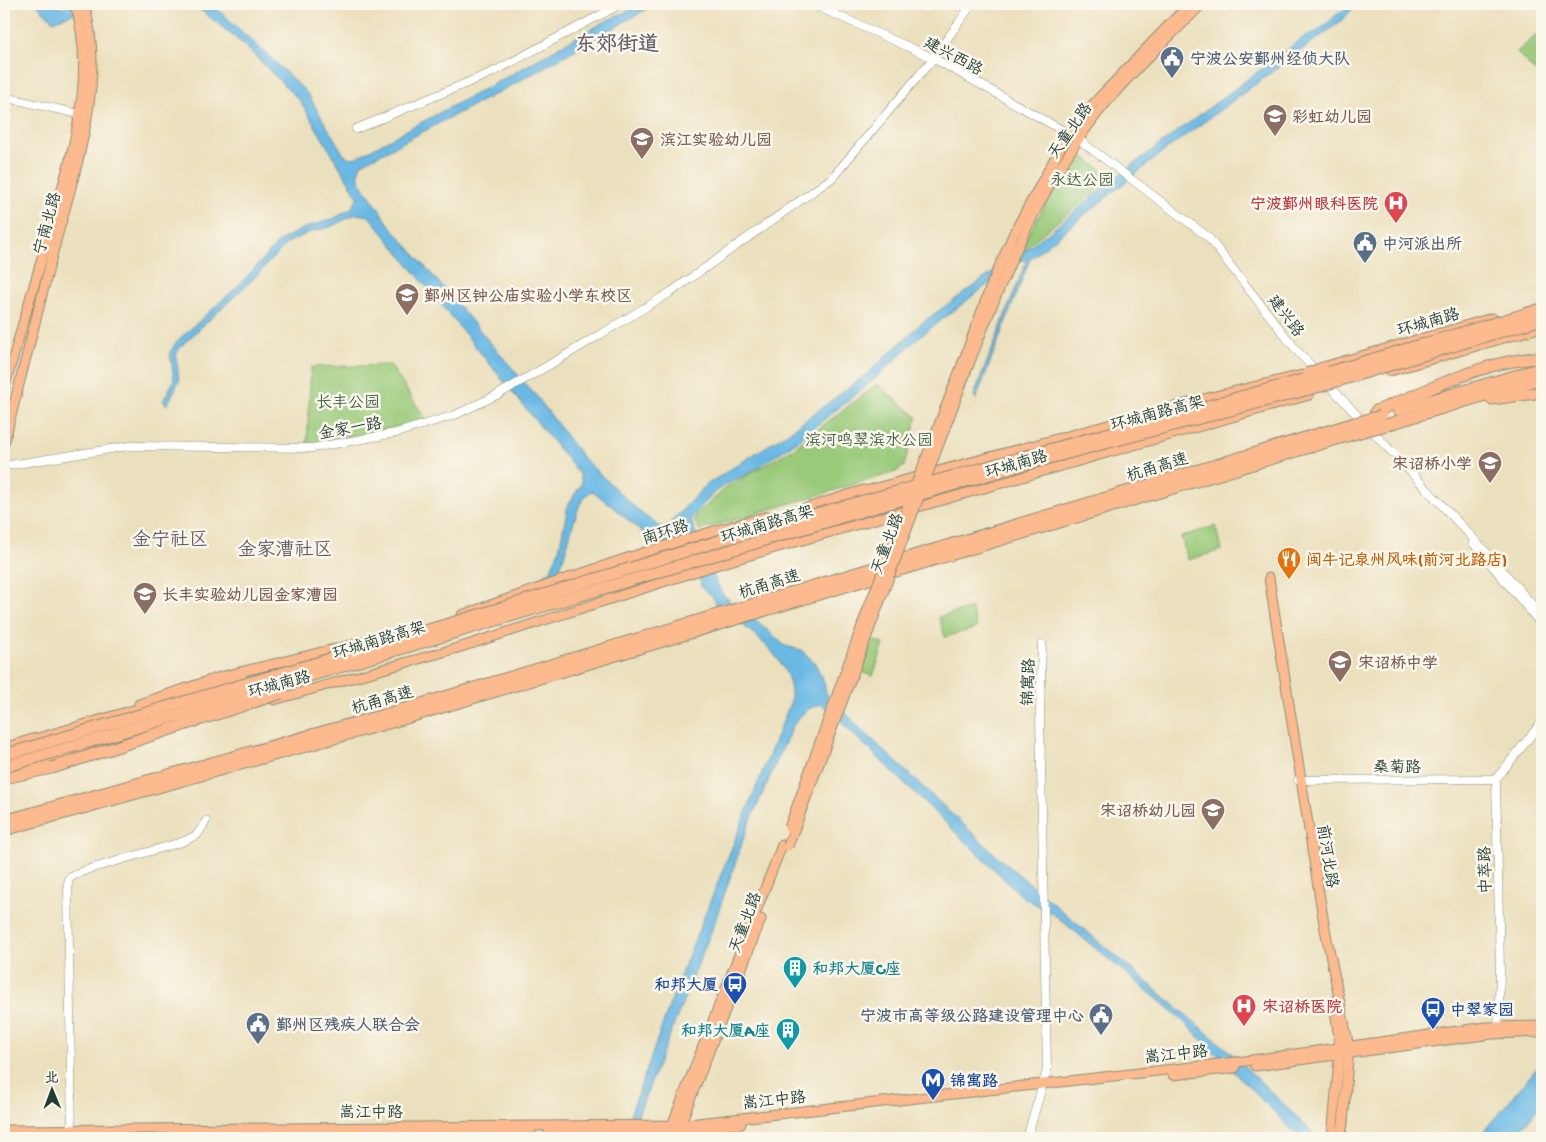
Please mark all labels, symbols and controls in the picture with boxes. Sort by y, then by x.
district label: 东郊街道 [575,32,659,59]
street label: 建兴西路 [920,33,986,82]
public building icon: 宁波公安鄞州经侦大队 [1159,45,1185,79]
place label: 宁波公安鄞州经侦大队 [1190,50,1350,71]
street label: 天童北路 [1044,99,1098,164]
school or university icon: 彩虹幼儿园 [1262,103,1288,137]
place label: 彩虹幼儿园 [1292,108,1372,129]
school or university icon: 滨江实验幼儿园 [629,126,655,160]
place label: 滨江实验幼儿园 [660,131,772,152]
park label: 永达公园 [1050,171,1114,192]
street label: 宁南北路 [30,190,67,257]
hospital icon: 宁波鄞州眼科医院 [1383,190,1409,224]
place label: 宁波鄞州眼科医院 [1250,195,1378,216]
public building icon: 中河派出所 [1352,230,1378,264]
place label: 中河派出所 [1382,235,1462,256]
school or university icon: 鄞州区钟公庙实验小学东校区 [394,282,420,316]
place label: 鄞州区钟公庙实验小学东校区 [424,287,632,308]
street label: 建兴路 [1262,291,1308,342]
street label: 环城南路 [1395,304,1462,342]
street label: 环城南路高架 [1109,392,1207,437]
park label: 长丰公园 [316,394,380,414]
street label: 金家一路 [317,414,384,445]
park label: 滨河鸣翠滨水公园 [805,431,933,452]
street label: 环城南路 [983,446,1050,484]
street label: 杭甬高速 [1124,449,1191,488]
school or university icon: 宋诏桥小学 [1477,450,1503,484]
place label: 宋诏桥小学 [1392,455,1472,476]
street label: 环城南路高架 [719,501,817,549]
street label: 天童北路 [867,510,910,578]
street label: 南环路 [640,516,692,551]
district label: 金宁社区 [132,529,208,553]
district label: 金家漕社区 [237,539,333,563]
restaurant icon: 闽牛记泉州风味(前河北路店) [1276,546,1302,580]
place label: 闽牛记泉州风味(前河北路店) [1306,551,1507,572]
street label: 杭甬高速 [736,566,803,605]
school or university icon: 长丰实验幼儿园金家漕园 [132,581,158,615]
place label: 长丰实验幼儿园金家漕园 [162,586,338,607]
street label: 环城南路高架 [331,617,429,665]
school or university icon: 宋诏桥中学 [1327,649,1353,683]
place label: 宋诏桥中学 [1358,654,1438,675]
street label: 锦寓路 [1018,658,1041,706]
street label: 环城南路 [246,667,313,704]
street label: 杭甬高速 [349,682,416,720]
street label: 桑菊路 [1373,758,1421,779]
school or university icon: 宋诏桥幼儿园 [1200,797,1226,831]
place label: 宋诏桥幼儿园 [1100,802,1196,823]
street label: 前河北路 [1311,823,1342,890]
street label: 中萃路 [1476,846,1497,894]
street label: 天童北路 [725,889,768,957]
building icon: 和邦大厦C座 [782,955,808,989]
place label: 和邦大厦C座 [812,960,901,981]
bus stop icon: 和邦大厦 [722,971,748,1005]
place label: 和邦大厦 [654,976,718,997]
hospital icon: 宋诏桥医院 [1231,993,1257,1027]
bus stop icon: 中翠家园 [1420,996,1446,1030]
place label: 宋诏桥医院 [1262,998,1342,1019]
place label: 中翠家园 [1450,1001,1514,1022]
public building icon: 宁波市高等级公路建设管理中心 [1088,1002,1114,1036]
place label: 宁波市高等级公路建设管理中心 [860,1007,1084,1028]
public building icon: 鄞州区残疾人联合会 [245,1011,271,1045]
place label: 鄞州区残疾人联合会 [276,1016,420,1037]
building icon: 和邦大厦A座 [775,1017,801,1051]
place label: 和邦大厦A座 [681,1022,770,1043]
street label: 嵩江中路 [1143,1042,1209,1069]
north arrow [28,1064,78,1114]
metro station icon: 锦寓路 [920,1067,946,1101]
text: 北 [45,1071,59,1088]
place label: 锦寓路 [950,1072,998,1093]
street label: 嵩江中路 [741,1088,807,1115]
street label: 嵩江中路 [339,1103,403,1124]

